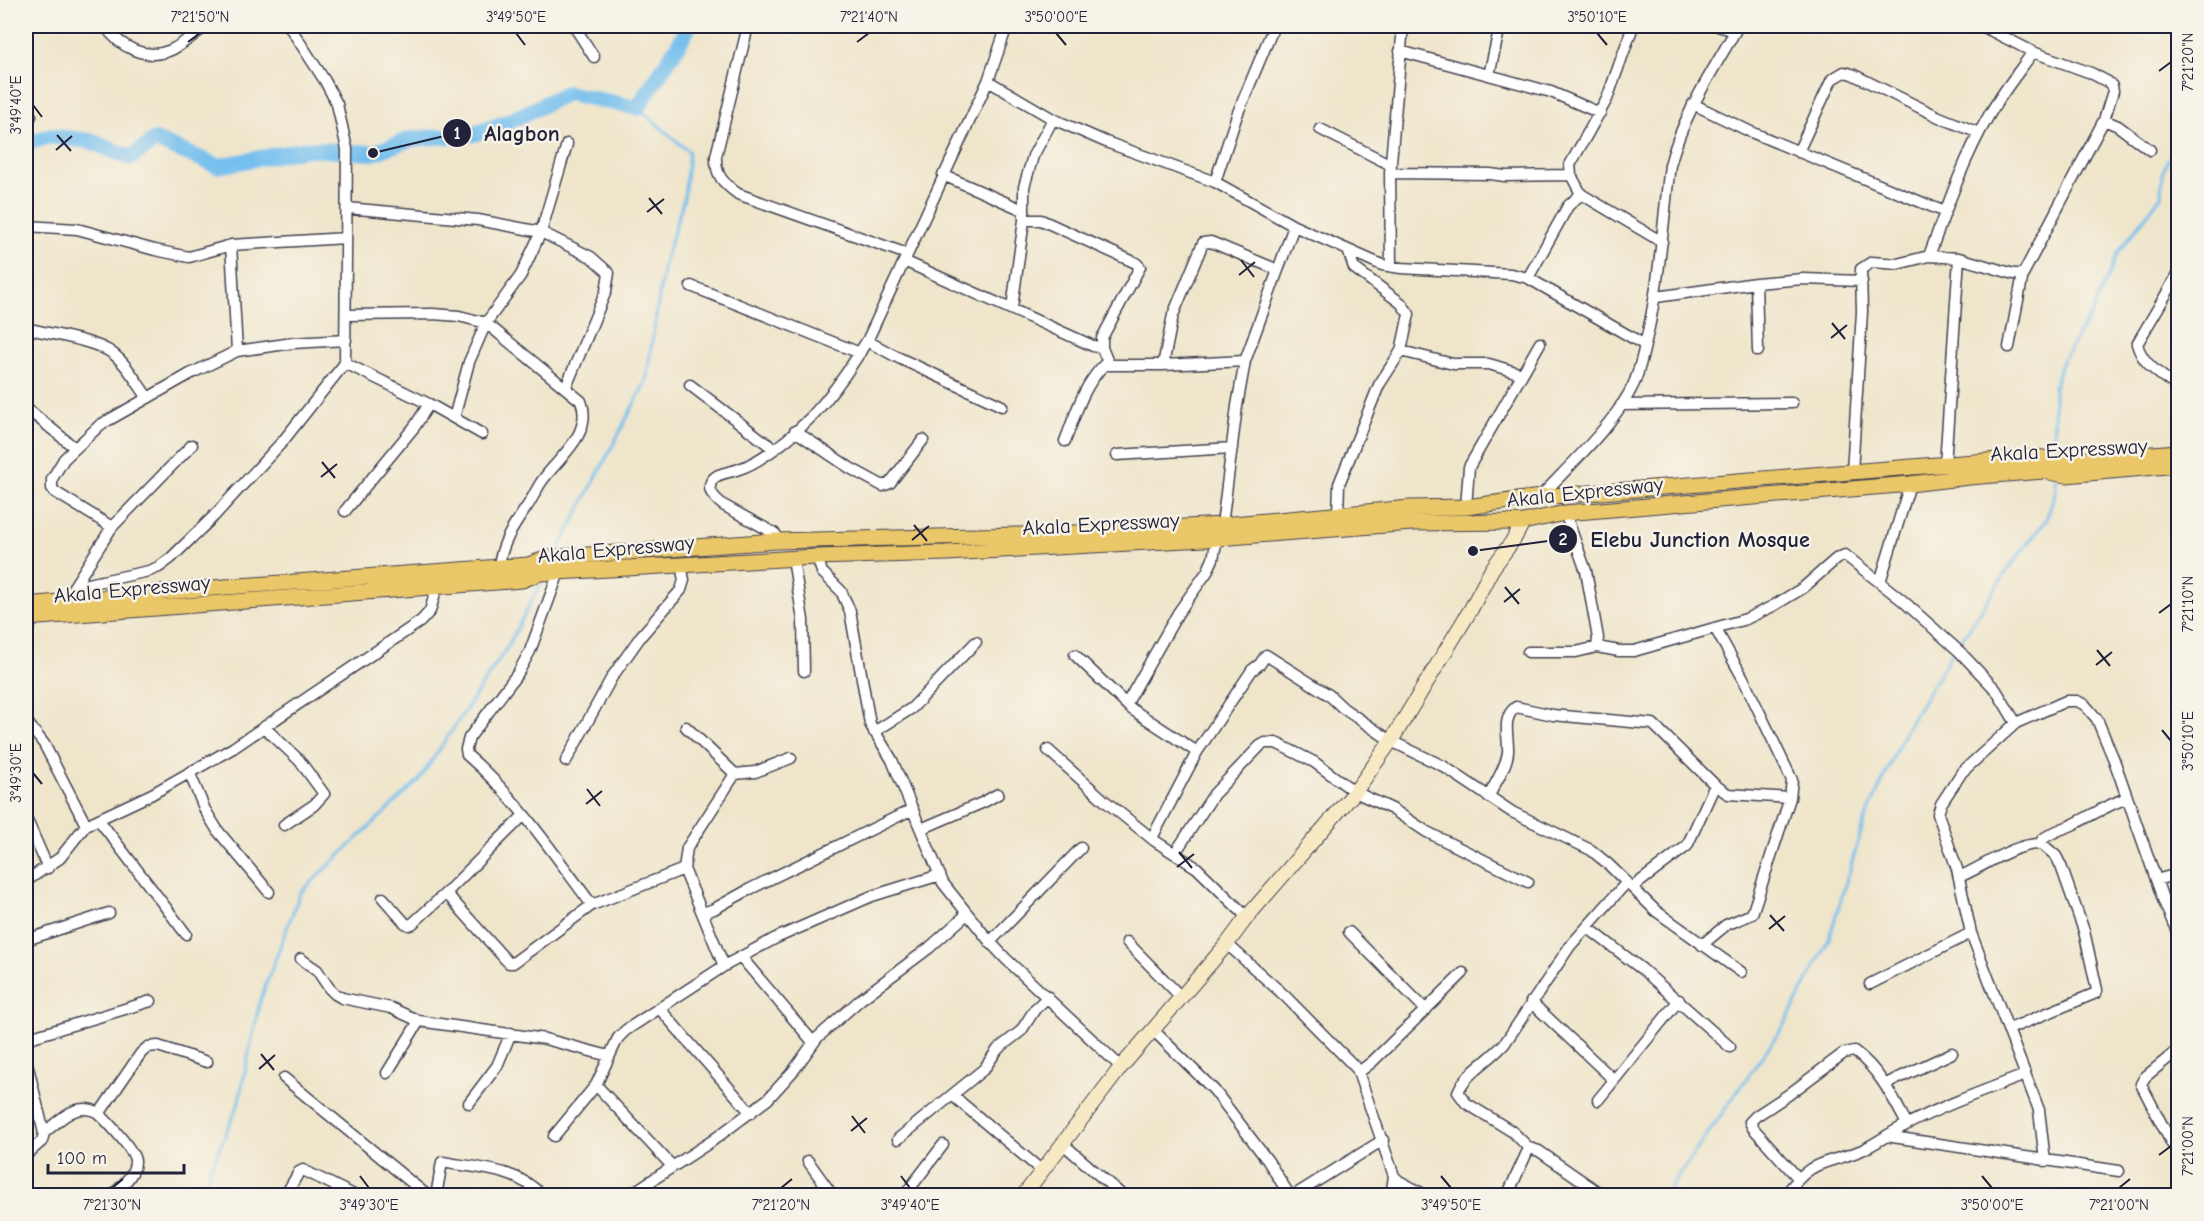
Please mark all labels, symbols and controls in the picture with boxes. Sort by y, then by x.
text: 7°21'50"N [171,8,229,26]
text: 3°49'50"E [486,8,546,26]
text: 7°21'40"N [840,8,898,26]
text: 3°50'00"E [1025,8,1087,26]
text: 3°50'10"E [1567,8,1627,26]
text: 7°21'20"N [2179,33,2197,91]
text: 3°49'40"E [7,75,25,135]
callout: Alagbon [442,113,572,153]
text: Alagbon [484,121,560,147]
text: 1 [453,123,461,144]
street label: Akala Expressway [1990,434,2149,466]
street label: Akala Expressway [1506,472,1665,512]
street label: Akala Expressway [1022,508,1181,540]
callout: Elebu Junction Mosque [1548,519,1822,559]
text: Elebu Junction Mosque [1590,527,1810,553]
text: 2 [1559,529,1568,550]
street label: Akala Expressway [537,530,696,568]
street label: Akala Expressway [53,570,212,608]
text: 7°21'10"N [2179,576,2197,632]
text: 3°50'10"E [2179,711,2197,771]
text: 3°49'30"E [7,743,25,803]
text: 7°21'00"N [2179,1116,2197,1176]
scale bar [48,1137,184,1175]
text: 100 m [57,1148,107,1169]
text: 7°21'30"N [83,1196,141,1214]
text: 3°49'30"E [339,1196,399,1214]
text: 7°21'20"N [752,1196,810,1214]
text: 3°49'40"E [880,1196,940,1214]
text: 3°49'50"E [1421,1196,1481,1214]
text: 3°50'00"E [1961,1196,2023,1214]
text: 7°21'00"N [2089,1196,2149,1214]

